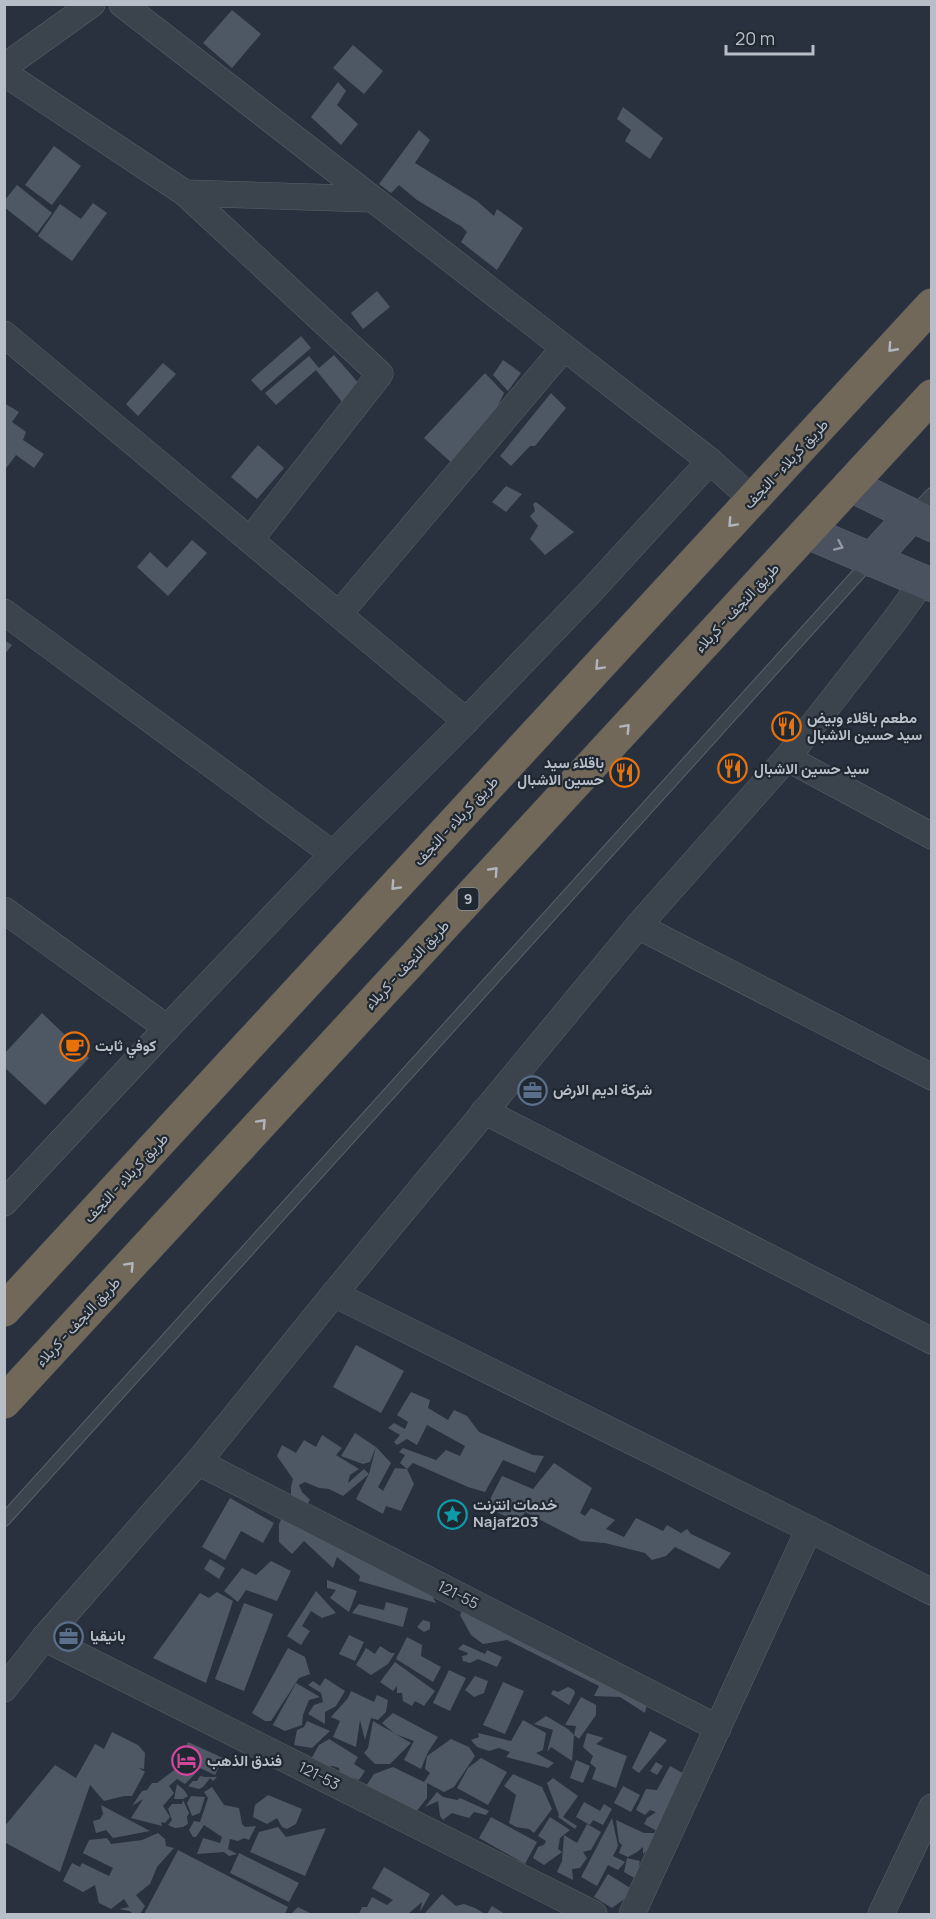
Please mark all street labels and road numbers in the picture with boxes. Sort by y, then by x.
street label: طريق کربلاء - النجف [738,414,833,513]
street label: طريق النجف - کربلاء [689,558,784,657]
street label: طريق کربلاء - النجف [408,771,503,870]
road number: 9 [458,888,478,910]
street label: طريق النجف - کربلاء [359,915,454,1014]
street label: طريق کربلاء - النجف [78,1128,173,1227]
street label: طريق النجف - کربلاء [30,1272,125,1371]
street label: 121-55 [434,1575,483,1614]
street label: 121-53 [295,1756,343,1795]

